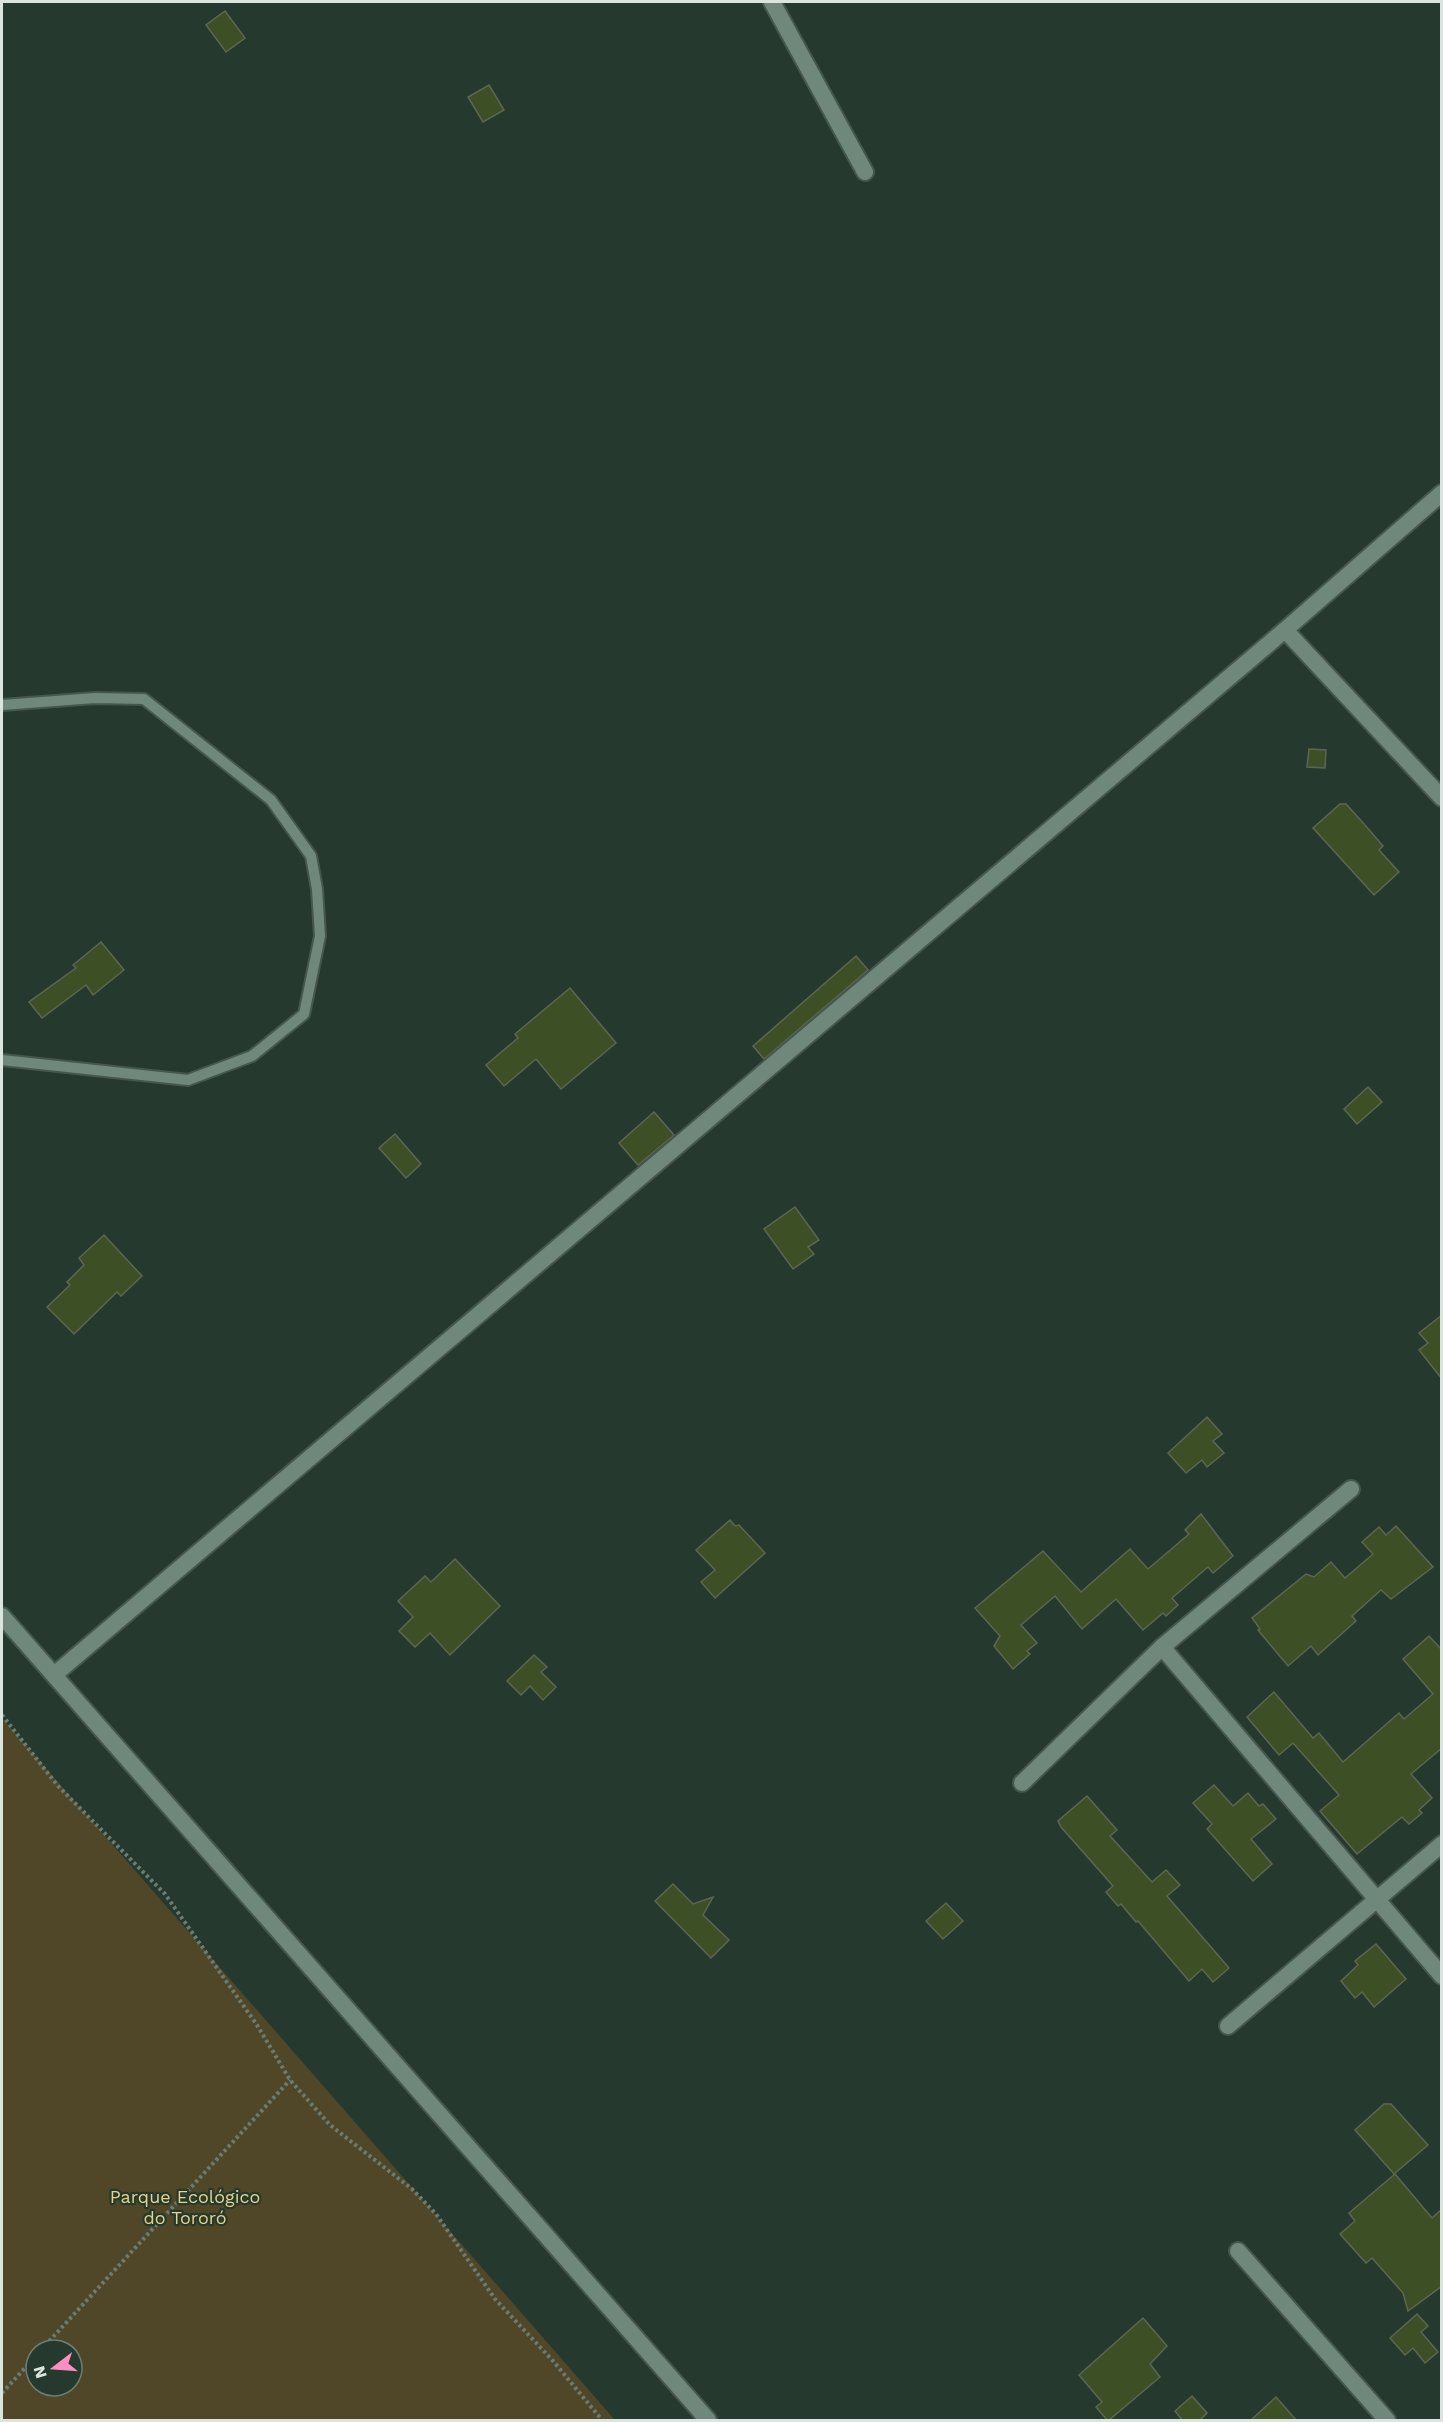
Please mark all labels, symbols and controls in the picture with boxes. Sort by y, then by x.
park label: Parque Ecológico do Tororó [110,2186,260,2228]
north arrow [24,2338,84,2398]
text: N [29,2364,51,2381]

